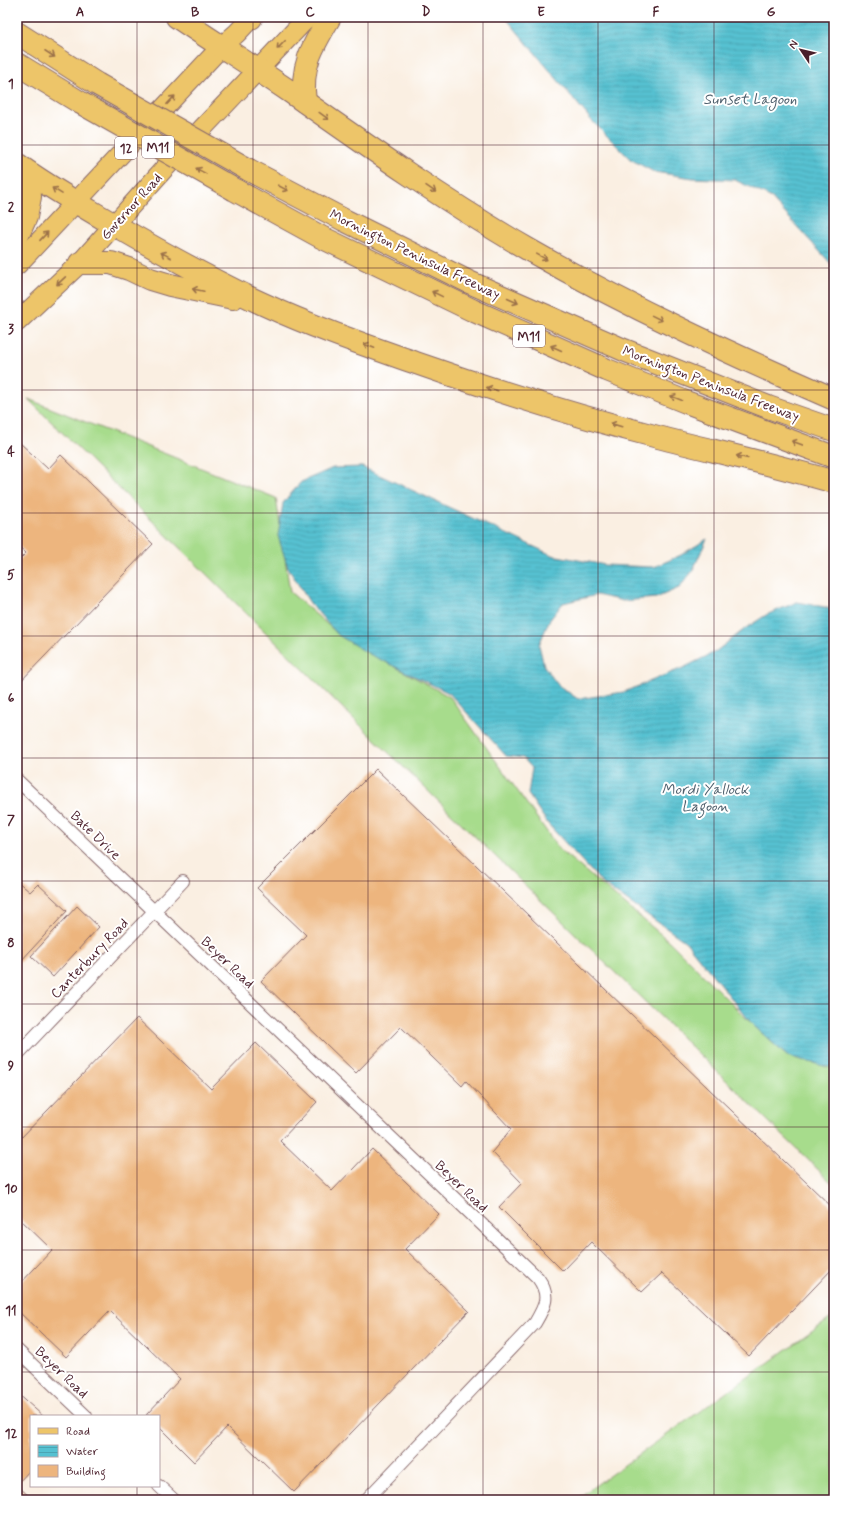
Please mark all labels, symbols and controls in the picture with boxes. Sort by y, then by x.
text: A [76,4,84,21]
text: B [191,4,200,21]
text: C [305,4,315,21]
text: D [422,4,431,21]
text: E [537,4,545,21]
text: F [653,4,660,21]
text: G [767,4,776,21]
north arrow [781,30,821,70]
text: N [786,38,801,52]
one-way arrow [276,40,286,50]
one-way arrow [44,50,56,58]
text: 1 [8,76,14,93]
water label: Sunset Lagoon [703,90,797,111]
one-way arrow [166,95,176,105]
one-way arrow [318,112,329,120]
road number: M11 [142,136,174,158]
road number: 12 [115,137,137,159]
one-way arrow [195,167,207,174]
street label: Governor Road [97,169,166,244]
one-way arrow [426,184,437,193]
one-way arrow [277,185,289,192]
one-way arrow [52,187,63,195]
text: 2 [8,199,15,216]
street label: Mornington Peninsula Freeway [325,206,503,306]
one-way arrow [39,231,48,241]
one-way arrow [160,251,172,259]
one-way arrow [536,254,548,261]
one-way arrow [56,276,66,286]
one-way arrow [192,286,205,294]
one-way arrow [432,289,444,297]
one-way arrow [507,298,519,305]
one-way arrow [651,315,663,322]
text: 3 [8,321,14,338]
road number: M11 [513,325,545,347]
one-way arrow [363,342,375,350]
street label: Mornington Peninsula Freeway [619,342,802,428]
one-way arrow [550,343,562,351]
one-way arrow [485,385,498,392]
one-way arrow [670,393,682,401]
one-way arrow [610,421,623,428]
one-way arrow [792,439,804,447]
text: 4 [7,444,15,461]
one-way arrow [736,453,749,461]
text: 5 [7,567,15,584]
text: 6 [8,690,15,707]
water label: Mordi Yallock Lagoon [662,780,749,819]
street label: Bate Drive [66,807,124,864]
text: 7 [7,812,15,829]
street label: Canterbury Road [47,915,133,1003]
street label: Beyer Road [197,933,258,993]
text: 8 [7,935,15,952]
text: 9 [8,1058,15,1075]
street label: Beyer Road [431,1157,492,1217]
text: 10 [4,1181,18,1198]
text: 11 [5,1303,17,1320]
street label: Beyer Road [31,1343,92,1403]
legend [30,1415,160,1487]
text: Road [66,1424,90,1440]
text: 12 [5,1426,17,1443]
text: Water [66,1444,98,1460]
text: Building [66,1464,106,1481]

